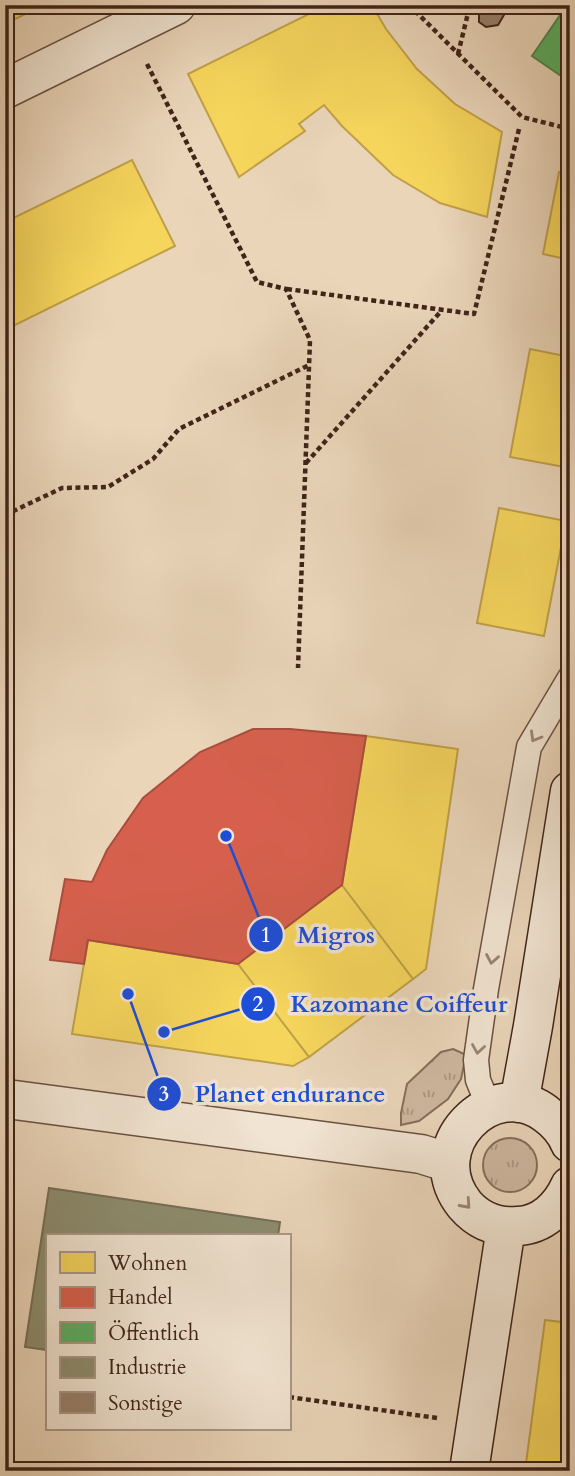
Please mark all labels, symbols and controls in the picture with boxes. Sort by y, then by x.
one-way arrow [530,729,543,742]
callout: Migros [249,913,389,958]
text: Migros [297,919,375,952]
text: 1 [261,921,271,950]
one-way arrow [485,953,500,965]
callout: Kazomane Coiffeur [241,981,521,1026]
text: Kazomane Coiffeur [290,988,508,1021]
text: 2 [253,990,264,1019]
one-way arrow [471,1043,486,1055]
callout: Planet endurance [146,1071,400,1116]
text: Planet endurance [195,1078,385,1111]
text: 3 [159,1080,169,1109]
one-way arrow [458,1196,470,1209]
legend [46,1234,290,1430]
text: Wohnen [107,1249,188,1278]
text: Handel [108,1283,173,1312]
text: Öffentlich [108,1319,200,1348]
text: Industrie [108,1353,187,1382]
text: Sonstige [108,1389,183,1418]

